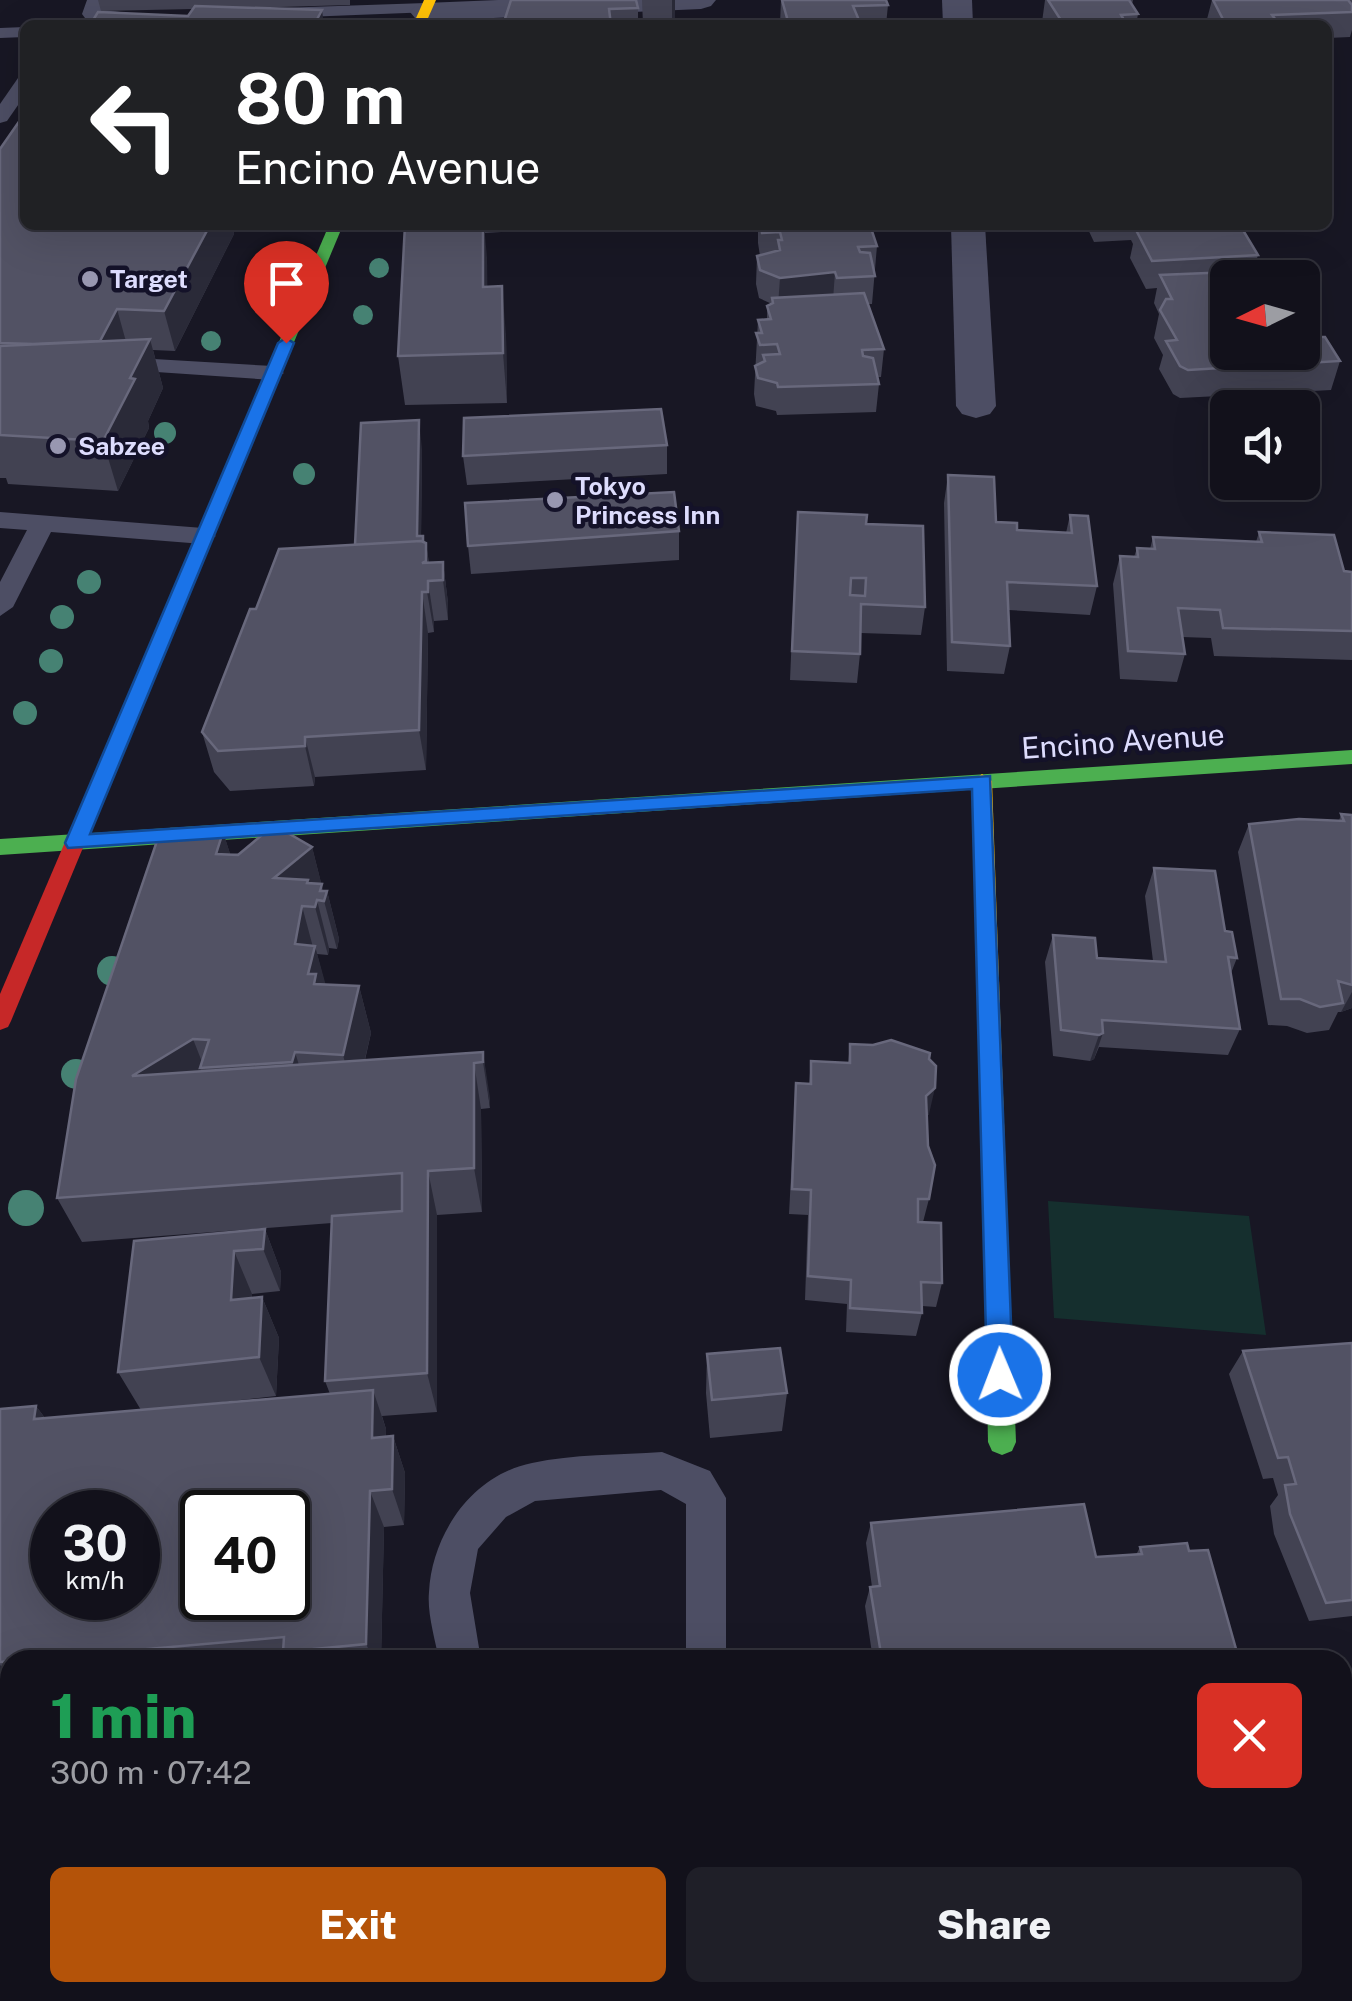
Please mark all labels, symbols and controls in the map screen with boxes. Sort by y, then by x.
text: 80 m [235,57,405,140]
icon: left [70,60,200,190]
text: Encino Avenue [235,141,541,194]
pin [244,241,329,344]
icon: arrive [259,256,314,311]
north arrow [1210,260,1320,370]
map controls [1210,260,1320,500]
place label: Target [110,264,188,294]
marker: Target [79,268,101,290]
button: sound [1210,390,1320,500]
place label: Sabzee [78,431,165,461]
marker: Sabzee [47,435,69,457]
place label: Tokyo Princess Inn [575,471,720,530]
marker: Tokyo Princess Inn [544,489,566,511]
street label: Encino Avenue [1020,716,1226,766]
position arrow [948,1323,1052,1427]
speed limit sign: 40 [180,1490,310,1620]
text: 30 [62,1513,128,1572]
text: km/h [66,1565,124,1595]
text: 1 min [50,1681,197,1752]
button: close [1197,1683,1302,1788]
text: 300 m · 07:42 [50,1754,251,1791]
button: Exit [50,1867,666,1982]
button: Share [686,1867,1302,1982]

